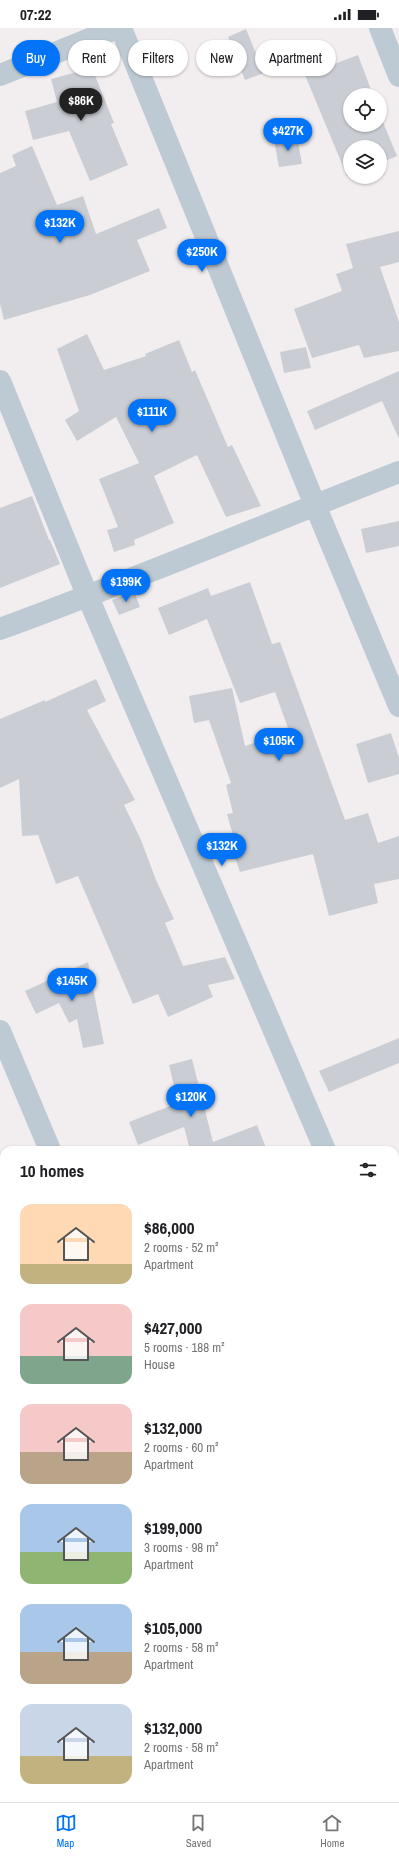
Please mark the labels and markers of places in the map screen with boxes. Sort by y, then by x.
pin: $86K [57,88,105,122]
pin: $427K [260,118,316,152]
pin: $132K [32,210,88,244]
pin: $250K [174,239,230,273]
pin: $111K [124,399,180,433]
pin: $199K [98,569,154,603]
pin: $105K [251,728,307,762]
pin: $132K [194,833,250,867]
pin: $145K [44,968,100,1002]
pin: $120K [163,1084,219,1118]

